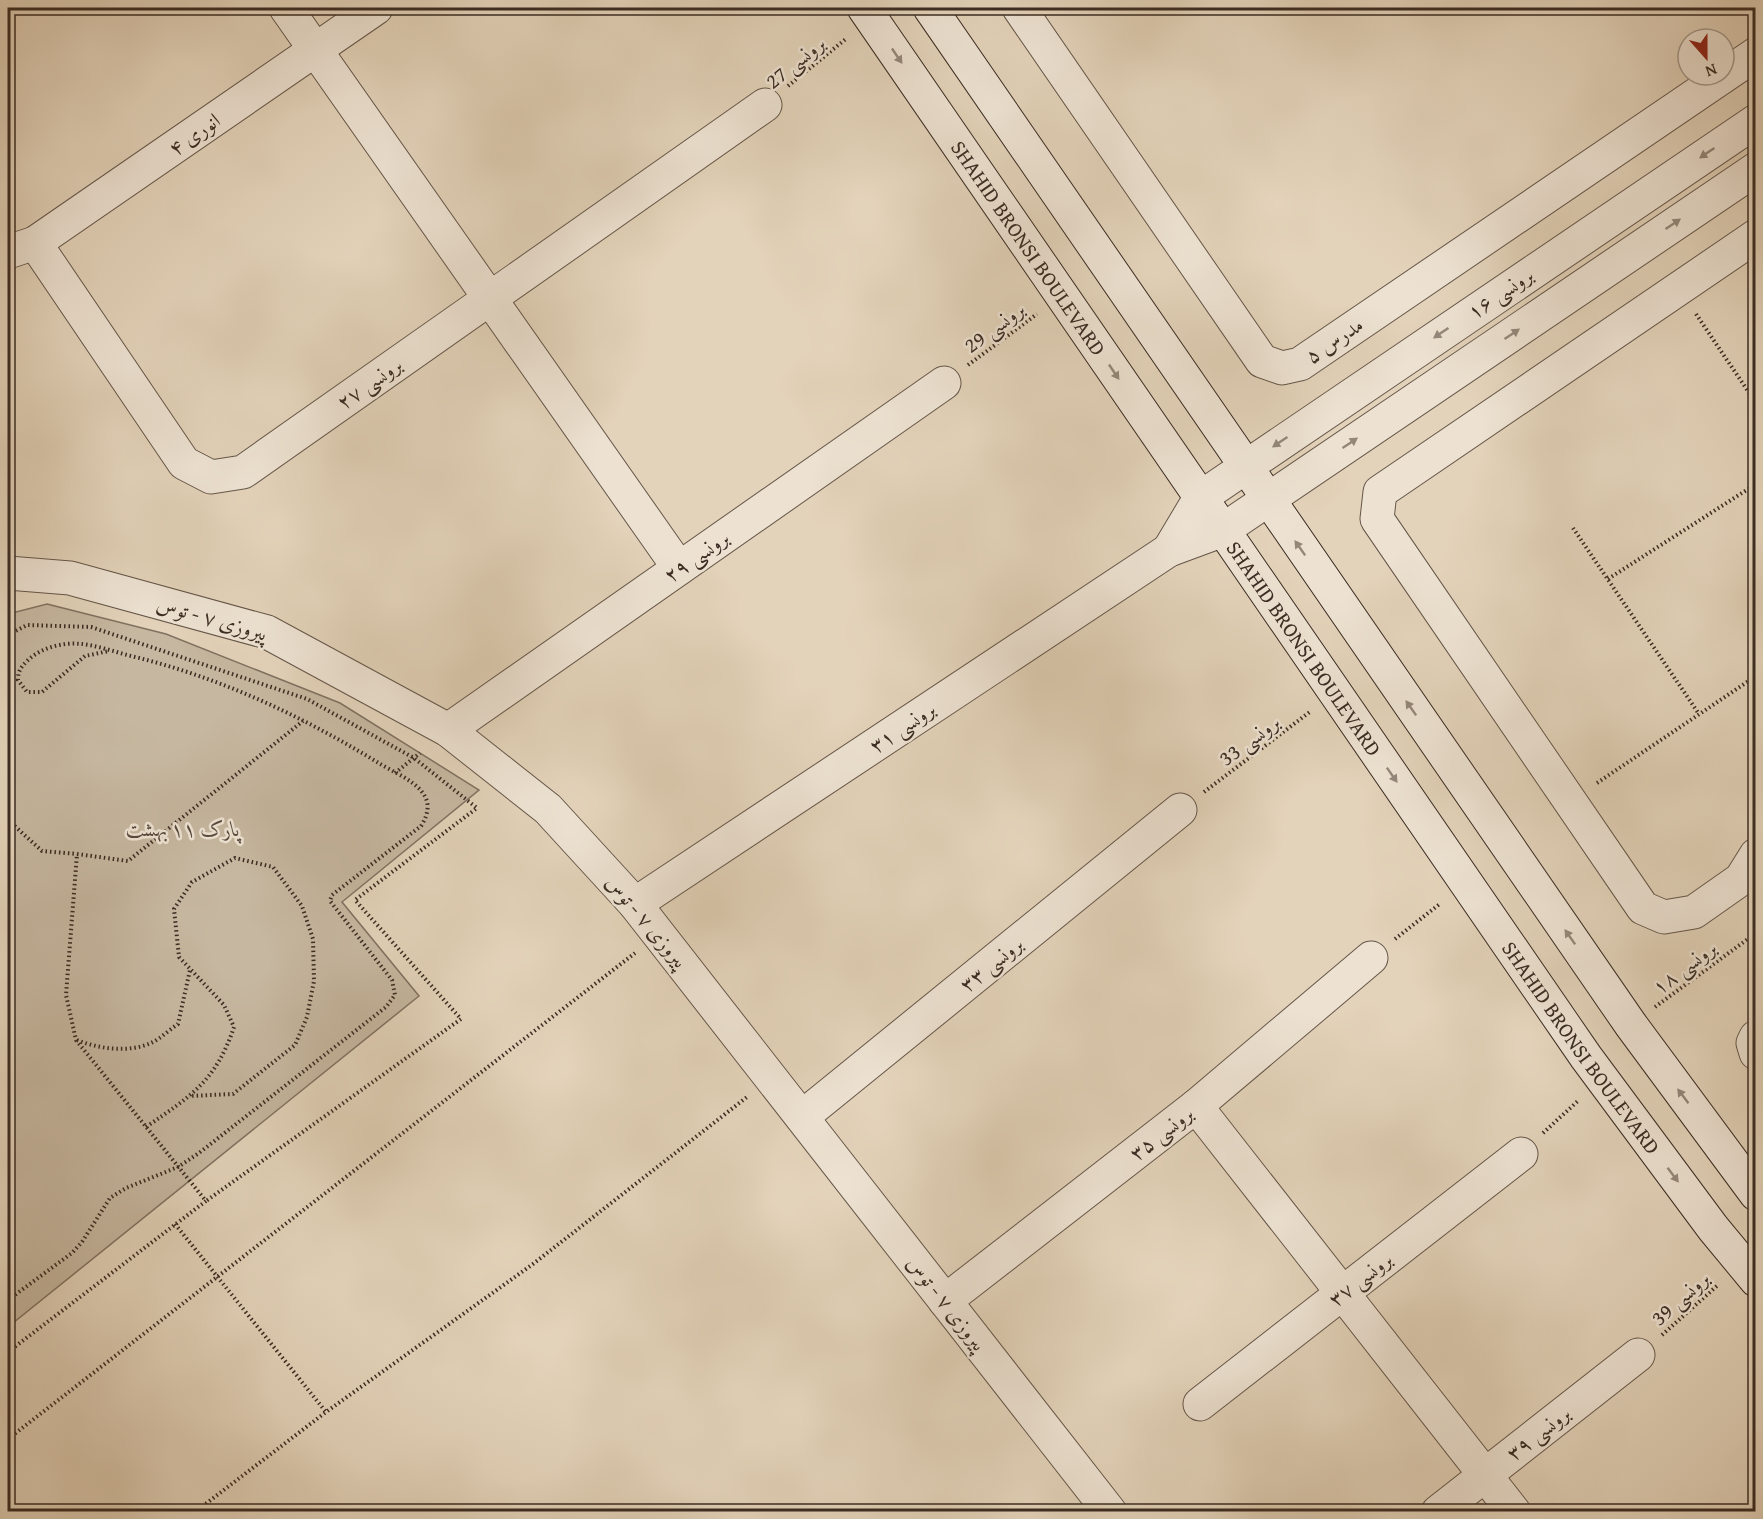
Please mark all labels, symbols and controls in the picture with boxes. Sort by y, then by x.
north arrow [1676,27,1736,87]
street label: برونسی 27 [758,28,832,96]
one-way arrow [891,47,903,63]
text: N [1702,58,1721,84]
street label: انوری ۴ [162,105,226,163]
street label: SHAHID BRONSI BOULEVARD [944,134,1114,362]
one-way arrow [1699,147,1715,158]
one-way arrow [1665,219,1682,230]
street label: برونسی ۱۶ [1461,259,1539,326]
street label: برونسی 29 [957,294,1031,360]
street label: مدرس ۵ [1299,309,1369,371]
one-way arrow [1433,327,1449,338]
one-way arrow [1504,329,1520,340]
street label: برونسی ۲۷ [330,349,408,417]
one-way arrow [1108,364,1120,380]
one-way arrow [1272,436,1288,448]
one-way arrow [1342,437,1358,449]
street label: برونسی ۲۹ [657,522,735,590]
street label: SHAHID BRONSI BOULEVARD [1219,534,1390,762]
one-way arrow [1295,539,1306,556]
street label: پیروزی ۷ - توس [153,587,272,649]
street label: برونسی ۳۱ [863,693,941,760]
one-way arrow [1406,700,1417,716]
street label: برونسی 33 [1212,707,1286,773]
one-way arrow [1386,766,1398,782]
park label: پارک ۱۱ بهشت [126,813,242,844]
street label: پیروزی ۷ - توس [599,867,696,975]
street label: برونسی ۳۳ [953,929,1030,999]
one-way arrow [1564,930,1576,946]
street label: برونسی ۱۸ [1645,932,1723,1002]
street label: SHAHID BRONSI BOULEVARD [1495,934,1668,1160]
one-way arrow [1677,1089,1689,1105]
street label: برونسی ۳۵ [1122,1098,1200,1168]
one-way arrow [1667,1166,1679,1182]
street label: برونسی ۳۷ [1321,1244,1399,1314]
street label: پیروزی ۷ - توس [900,1249,995,1358]
street label: برونسی 39 [1644,1263,1716,1333]
street label: برونسی ۳۹ [1499,1398,1577,1468]

